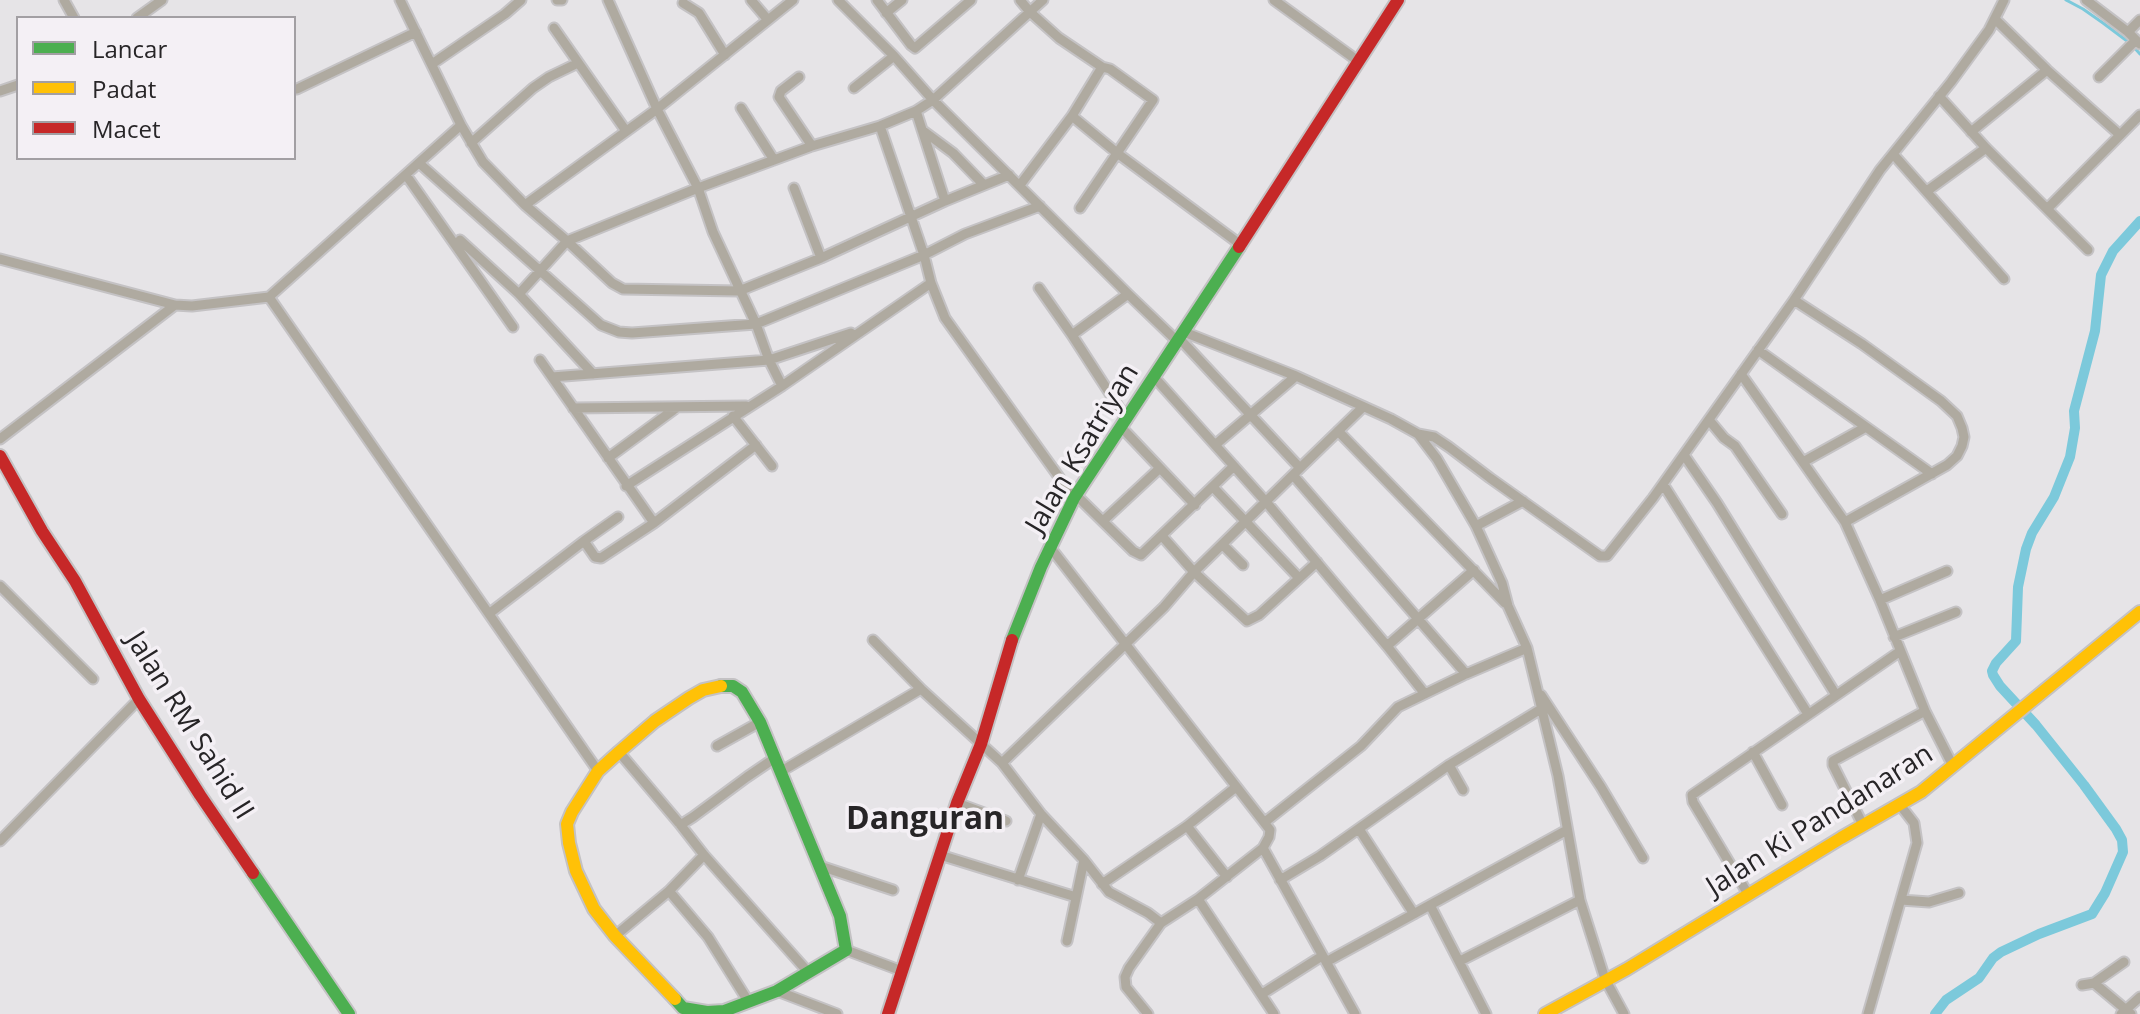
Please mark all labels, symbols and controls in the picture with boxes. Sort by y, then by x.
legend [16,16,296,160]
text: Lancar [92,32,167,65]
text: Padat [92,72,156,105]
text: Macet [92,112,160,145]
street label: Jalan Ksatriyan [1019,358,1147,540]
street label: Jalan RM Sahid II [118,626,260,826]
street label: Jalan Ki Pandanaran [1701,738,1939,904]
district label: Danguran [846,801,1004,839]

